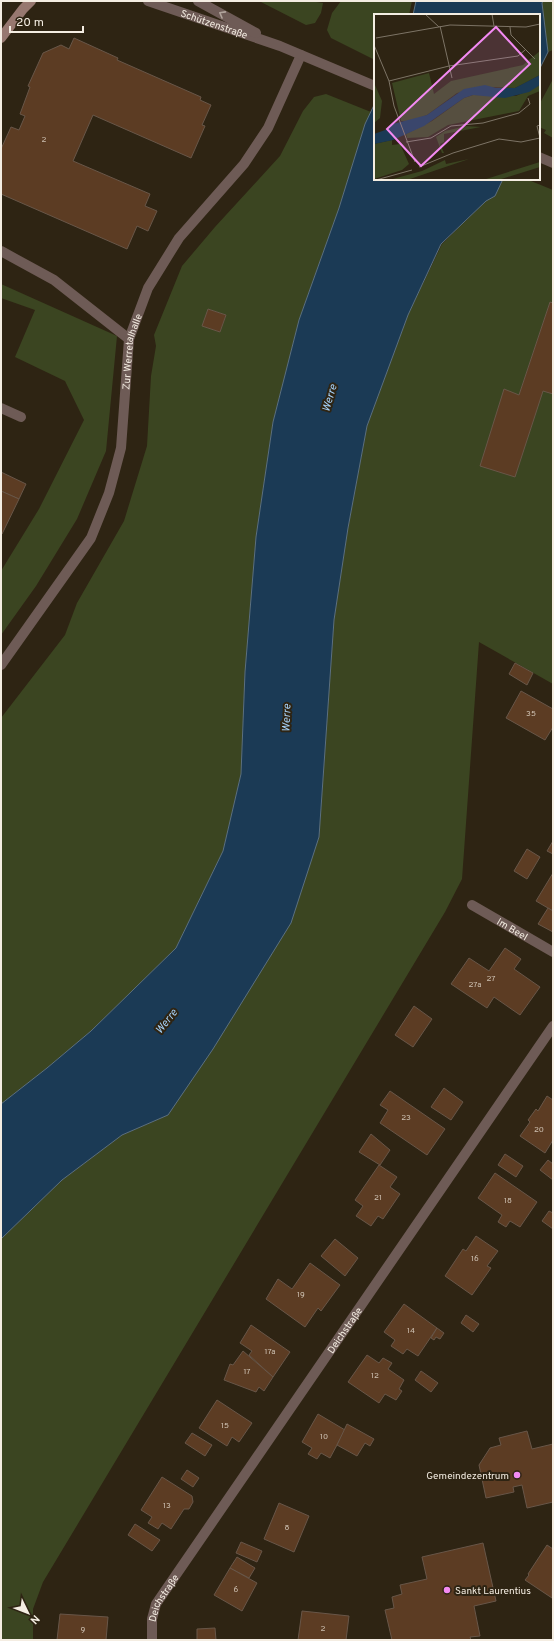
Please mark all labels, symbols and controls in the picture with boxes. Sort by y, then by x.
scale bar [10,8,83,34]
street label: Schützenstraße [179,8,249,42]
one-way arrow [218,11,226,19]
inset map [374,14,540,180]
text: 20 m [16,15,44,31]
house number: 2 [42,135,47,145]
street label: Zur Werretalhalle [120,312,146,390]
water label: Werre [319,383,341,414]
water label: Werre [280,703,294,732]
house number: 35 [526,709,536,719]
street label: Im Beel [494,916,530,944]
house number: 27 [487,974,496,984]
house number: 27a [469,980,481,990]
water label: Werre [153,1006,181,1037]
house number: 23 [401,1113,411,1123]
house number: 20 [534,1125,544,1135]
house number: 21 [374,1193,382,1203]
house number: 18 [504,1196,512,1206]
house number: 16 [471,1254,479,1264]
house number: 19 [297,1290,305,1300]
street label: Deichstraße [325,1305,366,1356]
house number: 14 [407,1326,415,1336]
house number: 17a [264,1347,276,1357]
house number: 17 [243,1367,251,1377]
house number: 12 [371,1371,379,1381]
house number: 15 [221,1421,229,1431]
house number: 10 [320,1432,328,1442]
place label: Gemeindezentrum [426,1470,509,1483]
marker: Gemeindezentrum [512,1470,522,1480]
house number: 13 [163,1501,171,1511]
house number: 8 [285,1523,290,1533]
street label: Deichstraße [146,1572,182,1624]
house number: 6 [234,1585,239,1595]
marker: Sankt Laurentius [442,1585,452,1595]
place label: Sankt Laurentius [455,1585,531,1598]
north arrow [8,1593,48,1633]
text: N [27,1611,42,1627]
house number: 2 [321,1624,326,1634]
house number: 9 [81,1625,86,1635]

